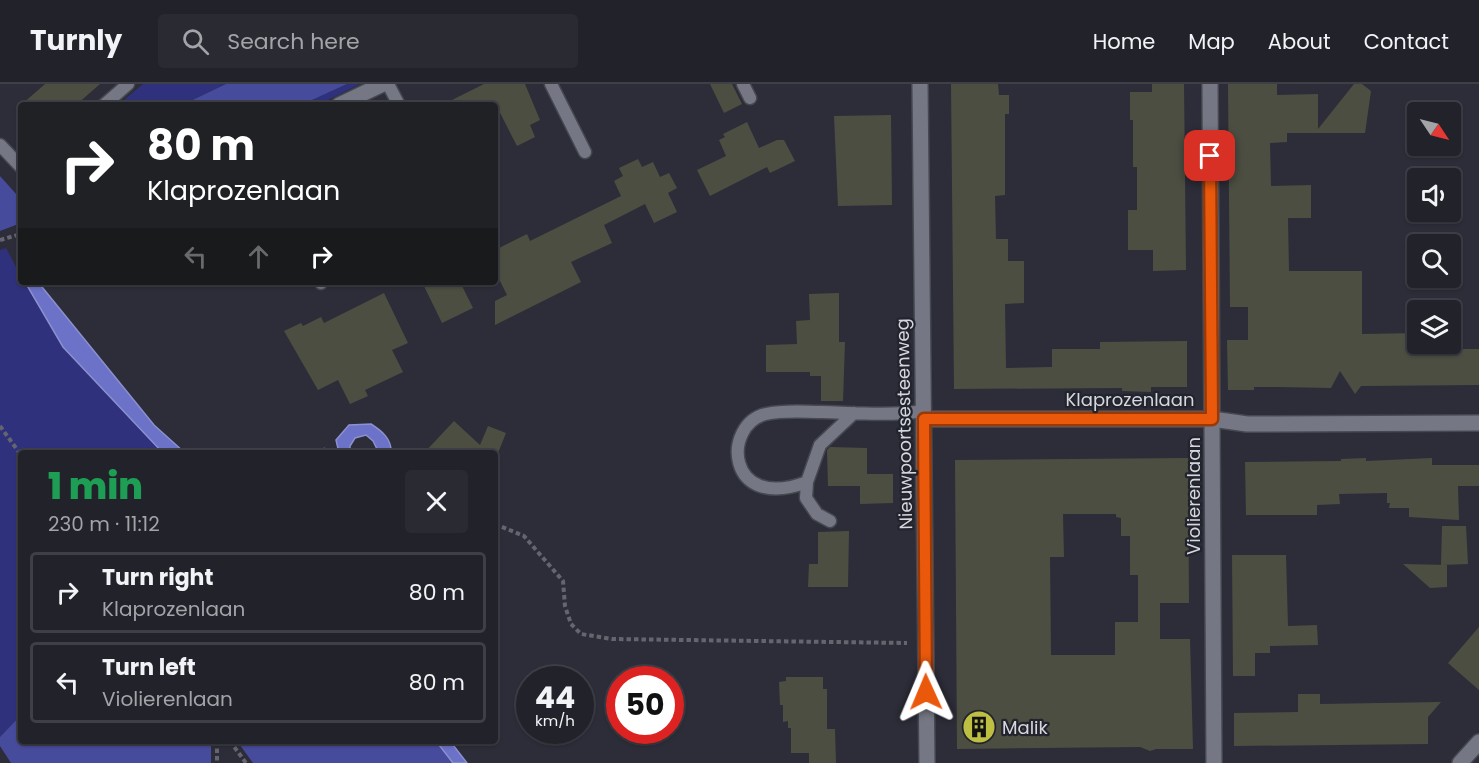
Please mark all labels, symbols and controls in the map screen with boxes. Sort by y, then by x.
search box [158,14,578,68]
text: Turnly [30,21,122,60]
icon: search [179,25,212,58]
text: Search here [227,26,360,57]
text: Home [1093,27,1155,56]
text: Map [1188,27,1235,56]
text: About [1268,27,1331,56]
text: Contact [1364,27,1449,56]
north arrow [1407,102,1461,156]
map controls [1407,102,1461,354]
text: 80 m [147,116,255,175]
icon: right [48,126,126,204]
pin [1184,130,1235,181]
icon: arrive [1193,139,1226,172]
button: sound [1407,168,1461,222]
text: Klaprozenlaan [147,172,340,209]
button: search [1407,234,1461,288]
icon: left [179,240,212,273]
icon: ahead [242,240,275,273]
icon: right [305,240,338,273]
button: layers [1407,300,1461,354]
street label: Nieuwpoortsesteenweg [890,318,918,530]
street label: Klaprozenlaan [1066,387,1194,412]
street label: Violierenlaan [1181,437,1206,555]
text: 1 min [48,461,143,512]
button: close [405,470,468,533]
text: 230 m · 11:12 [48,510,160,538]
text: Turn right [102,562,213,593]
icon: right [51,576,84,609]
text: 80 m [409,577,465,608]
text: Klaprozenlaan [102,595,245,623]
text: Turn left [102,652,196,683]
position arrow [894,660,958,724]
icon: left [51,666,84,699]
speed limit sign: 50 [606,666,684,744]
text: 80 m [409,667,465,698]
text: 44 [535,676,575,719]
text: Violierenlaan [102,685,233,713]
building icon: Malik [961,709,997,745]
text: km/h [535,710,575,731]
place label: Malik [1002,715,1049,740]

